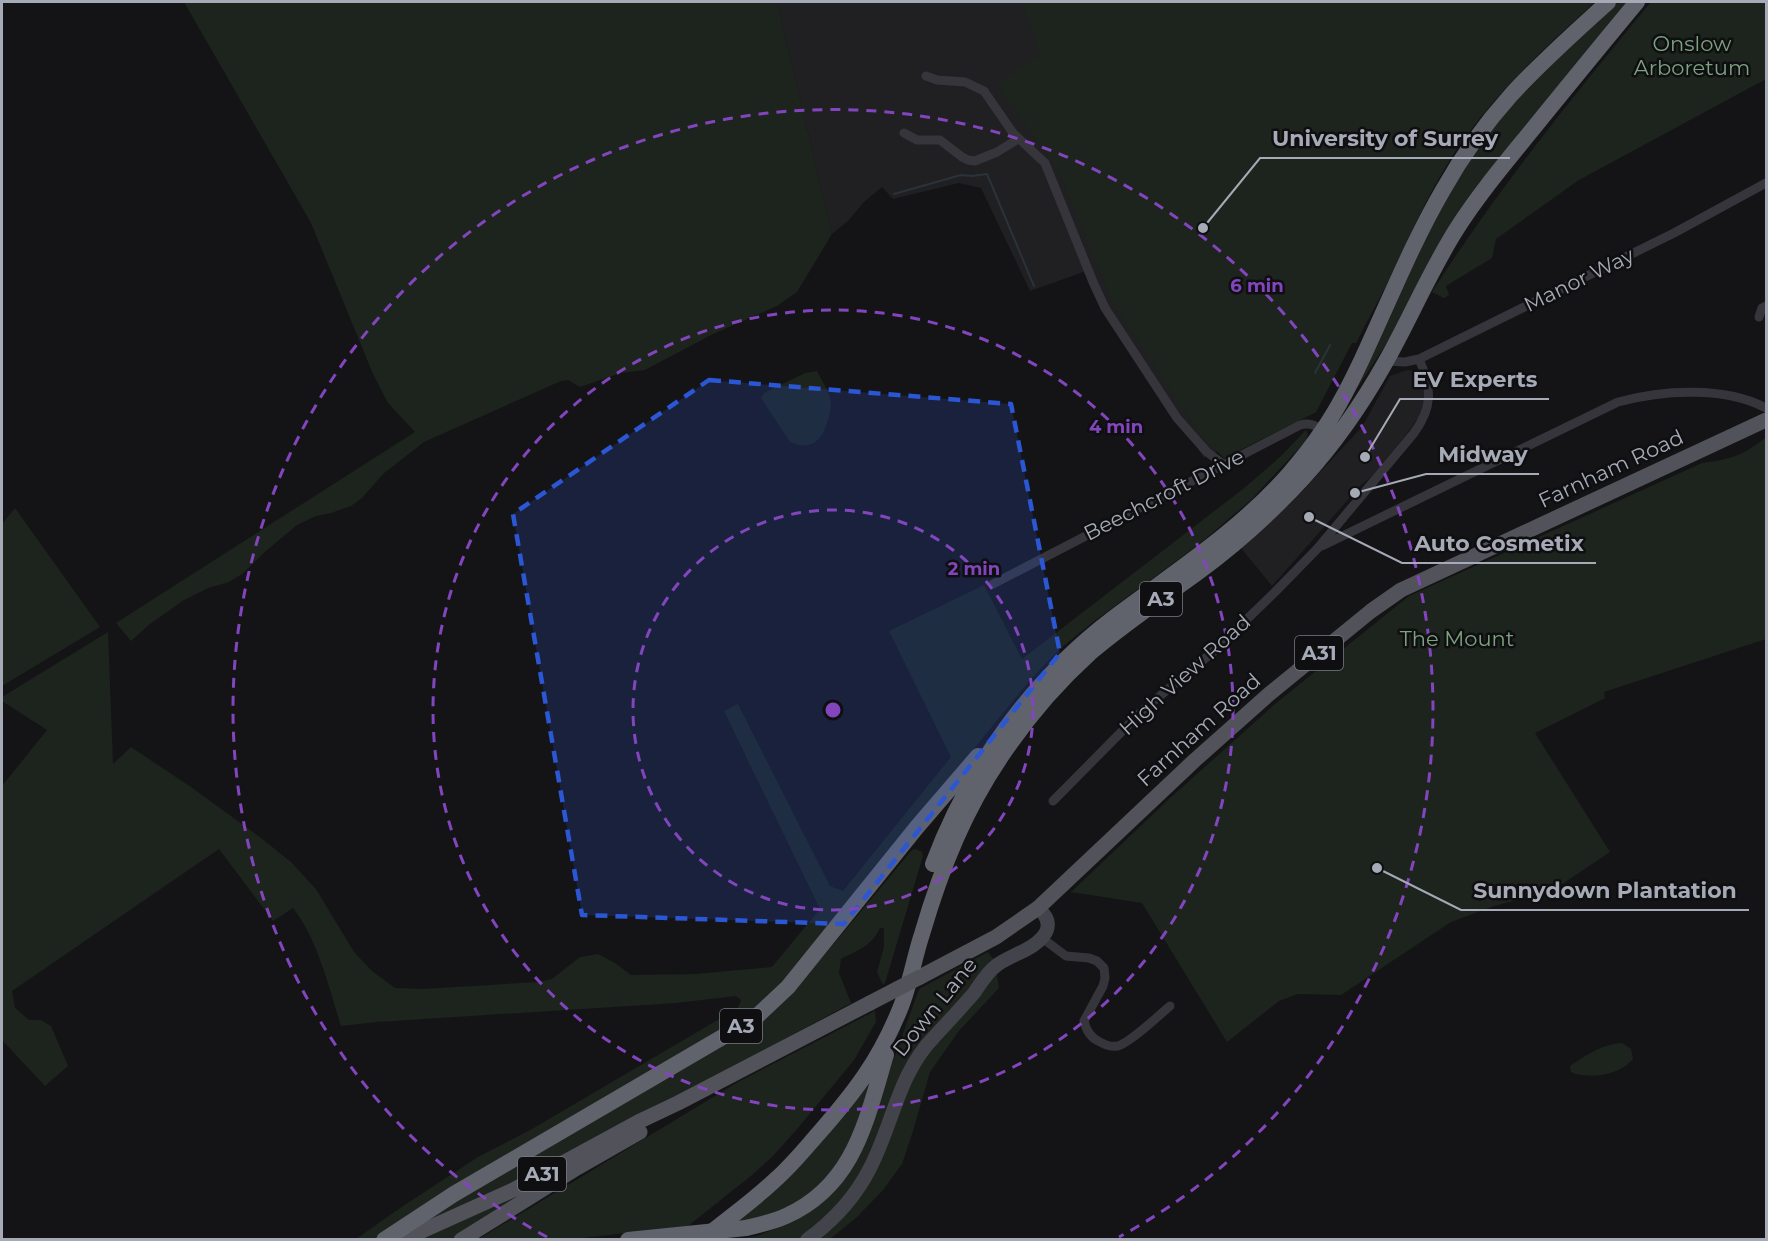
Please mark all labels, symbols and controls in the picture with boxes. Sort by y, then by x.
park label: Onslow Arboretum [1634,31,1750,80]
callout: University of Surrey [1260,118,1510,158]
text: University of Surrey [1272,125,1499,152]
street label: Manor Way [1520,242,1638,317]
text: 6 min [1230,275,1284,297]
callout: EV Experts [1400,359,1549,399]
text: EV Experts [1412,366,1538,393]
text: 4 min [1089,416,1143,438]
street label: Farnham Road [1534,424,1687,513]
callout: Midway [1426,434,1539,474]
text: Midway [1438,441,1529,468]
street label: Beechcroft Drive [1080,443,1248,546]
callout: Auto Cosmetix [1402,523,1596,563]
text: Auto Cosmetix [1413,530,1584,557]
text: 2 min [948,558,1000,580]
road number: A3 [1140,582,1182,616]
street label: High View Road [1114,609,1255,740]
park label: The Mount [1400,626,1514,651]
road number: A31 [1295,636,1343,670]
street label: Farnham Road [1132,668,1265,791]
centre of rings [823,700,843,720]
callout: Sunnydown Plantation [1461,870,1749,910]
text: Sunnydown Plantation [1473,877,1737,904]
street label: Down Lane [887,952,982,1061]
road number: A3 [720,1009,762,1043]
road number: A31 [518,1157,566,1191]

